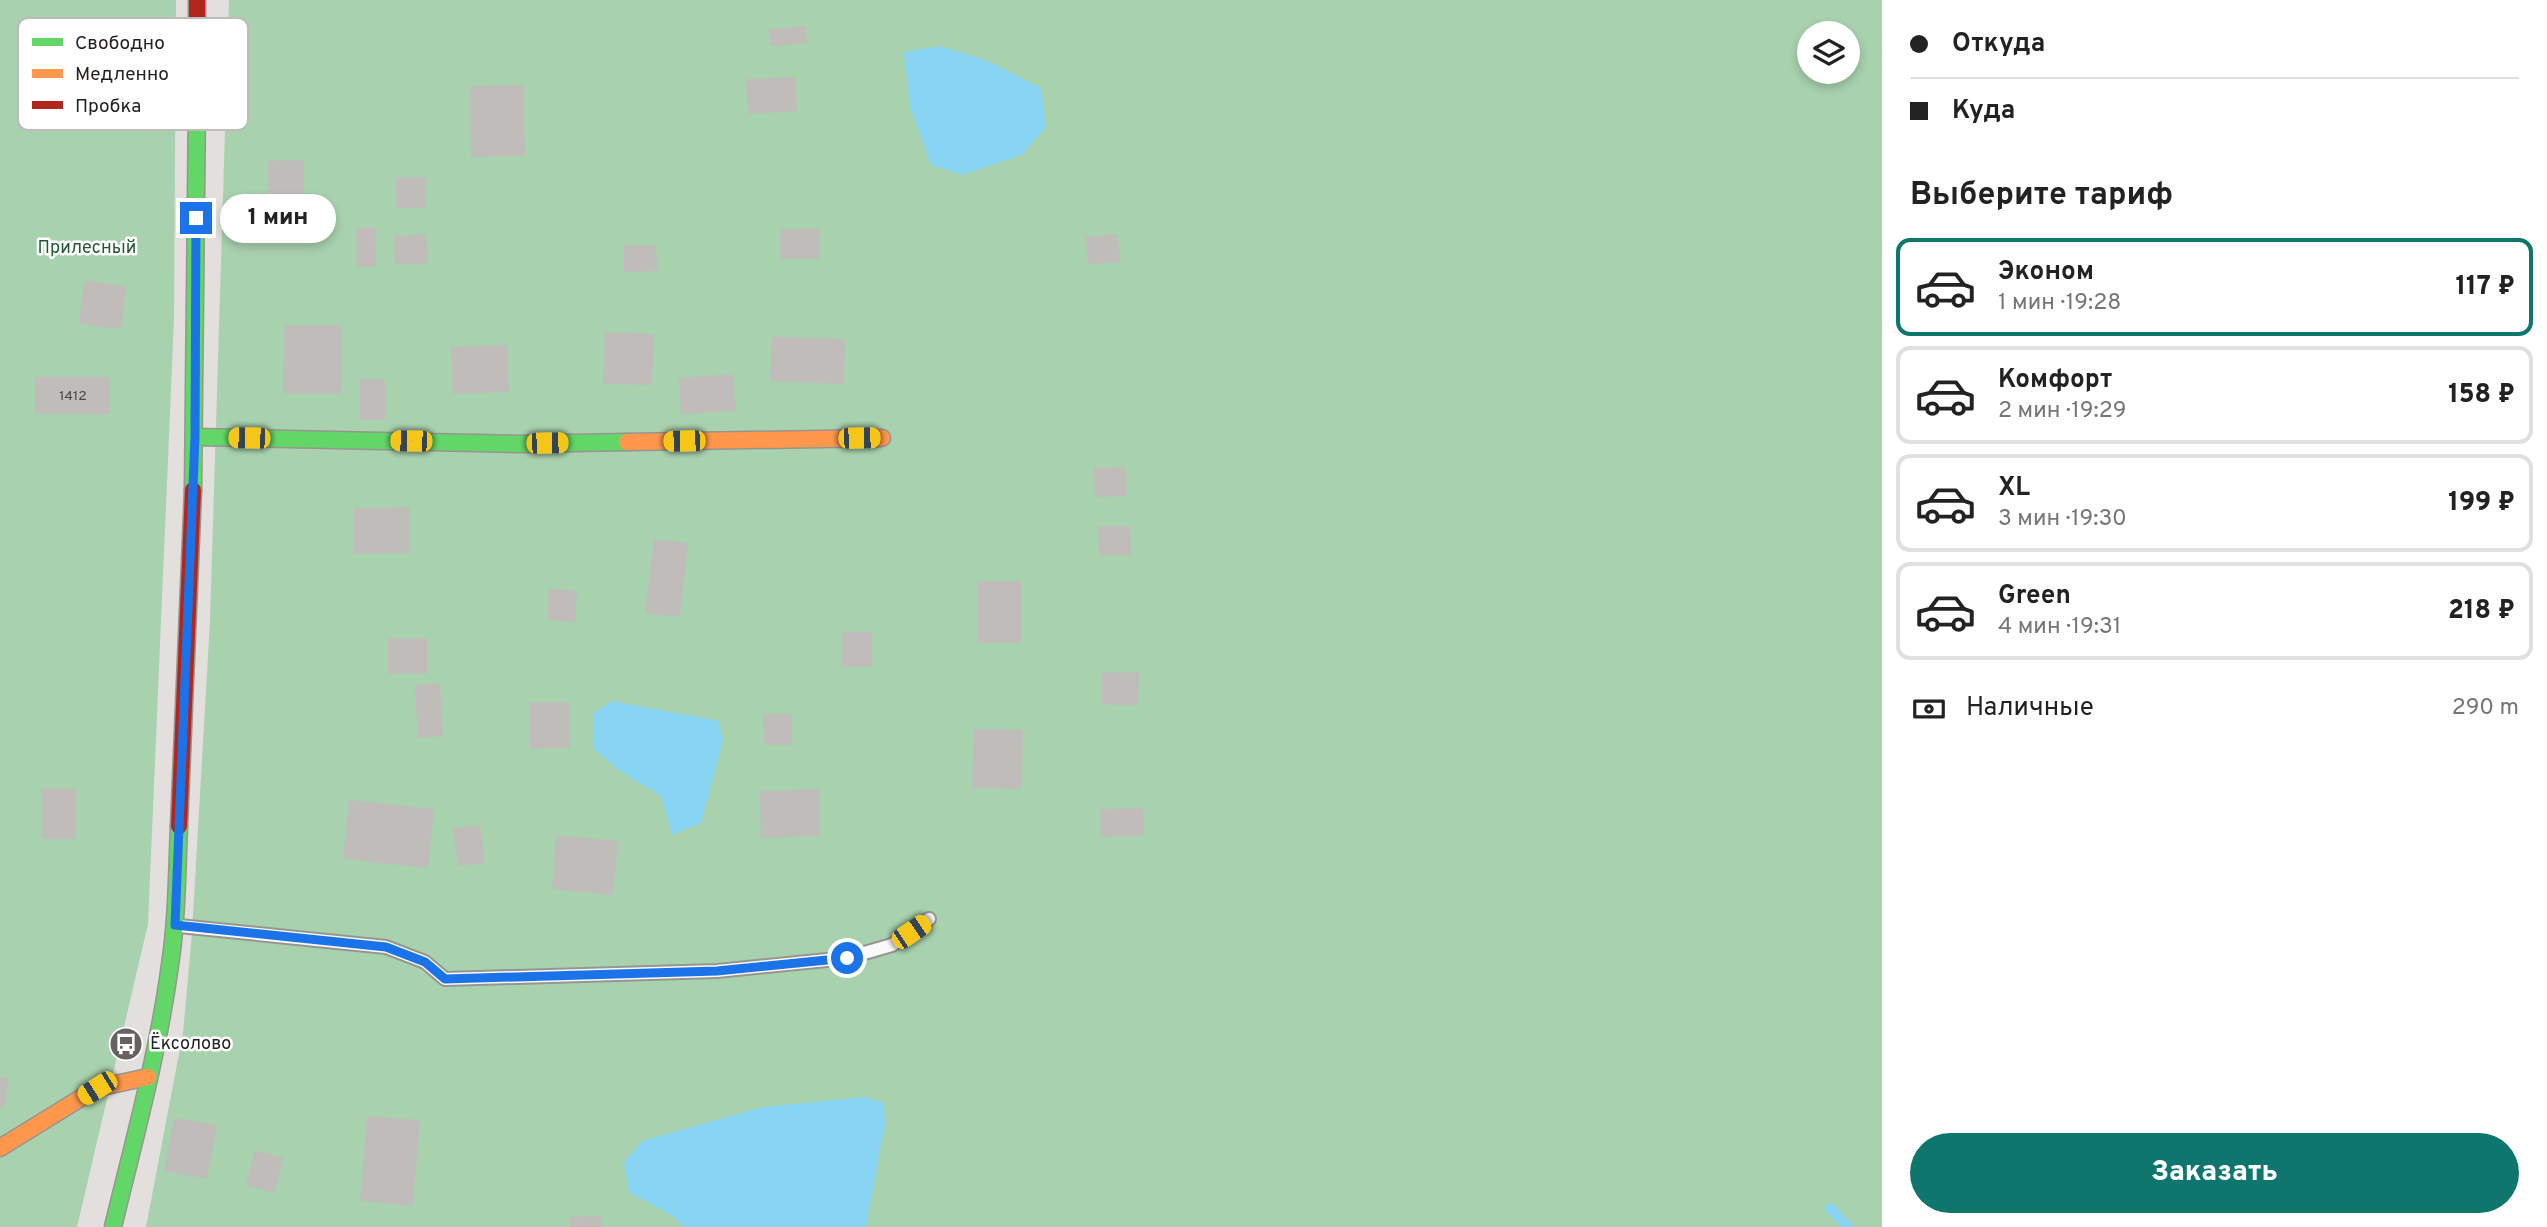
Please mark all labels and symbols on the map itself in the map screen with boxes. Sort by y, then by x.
legend [18,18,248,130]
text: Свободно [75,32,165,56]
text: Медленно [75,63,169,87]
text: Пробка [75,95,141,119]
callout: 1 мин [220,194,336,242]
route end [180,202,212,234]
park label: Прилесный [38,237,136,260]
house number: 1412 [59,388,87,405]
car [228,427,271,449]
car [838,427,881,449]
car [390,430,433,452]
car [663,430,706,452]
car [526,432,569,454]
car [888,912,935,952]
route start [831,942,863,974]
bus stop icon: Ёксолово [107,1025,145,1063]
place label: Ёксолово [150,1031,231,1056]
car [74,1068,121,1108]

